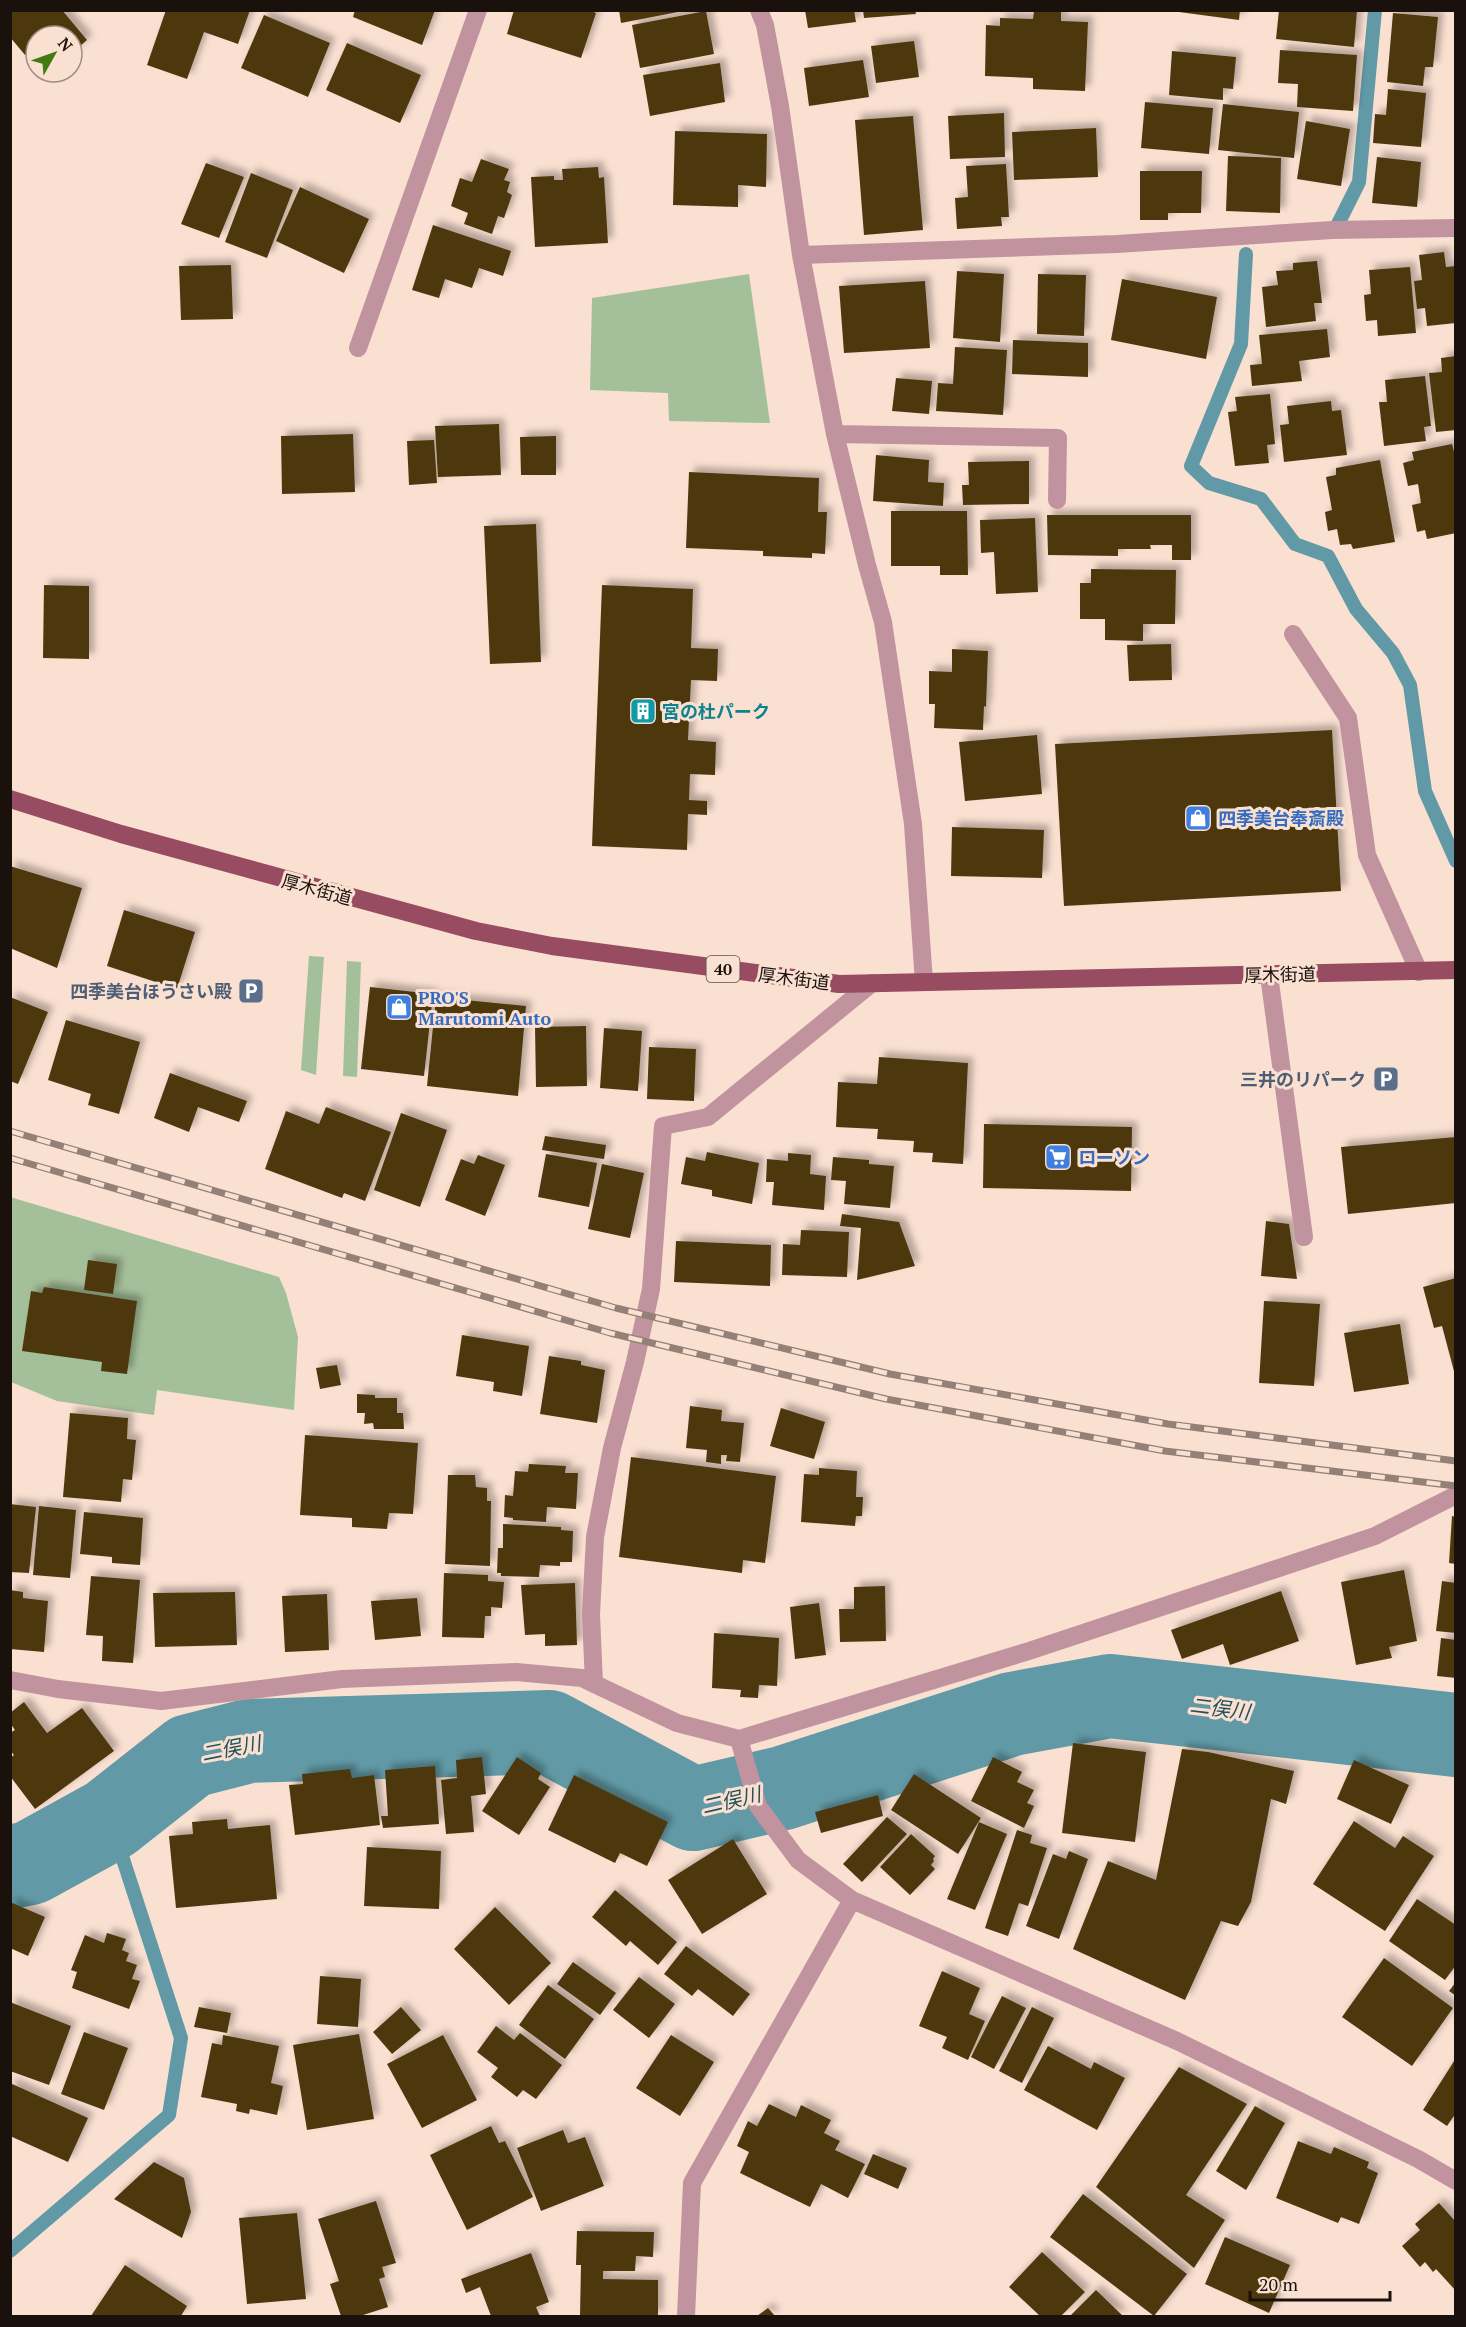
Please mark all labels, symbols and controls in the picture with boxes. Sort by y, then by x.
north arrow [24,24,84,84]
text: N [53,33,78,56]
building icon: 宮の杜パーク [628,696,658,726]
place label: 宮の杜パーク [662,699,770,723]
shop icon: 四季美台奉斎殿 [1183,803,1213,833]
place label: 四季美台奉斎殿 [1218,806,1344,830]
street label: 厚木街道 [279,868,355,910]
road number: 40 [706,956,740,982]
street label: 厚木街道 [1244,961,1316,987]
street label: 厚木街道 [757,962,831,994]
parking icon: 四季美台ほうさい殿 [236,976,266,1006]
place label: 四季美台ほうさい殿 [70,979,232,1003]
place label: PRO'S Marutomi Auto [418,985,551,1030]
shop icon: PRO'S Marutomi Auto [384,992,414,1022]
parking icon: 三井のリパーク [1371,1064,1401,1094]
place label: 三井のリパーク [1240,1067,1366,1091]
supermarket icon: ローソン [1043,1142,1073,1172]
place label: ローソン [1078,1145,1150,1169]
water label: 二俣川 [1189,1691,1253,1725]
water label: 二俣川 [199,1729,265,1767]
water label: 二俣川 [699,1780,765,1820]
scale bar [1250,2264,1390,2302]
text: 20 m [1259,2272,1299,2296]

